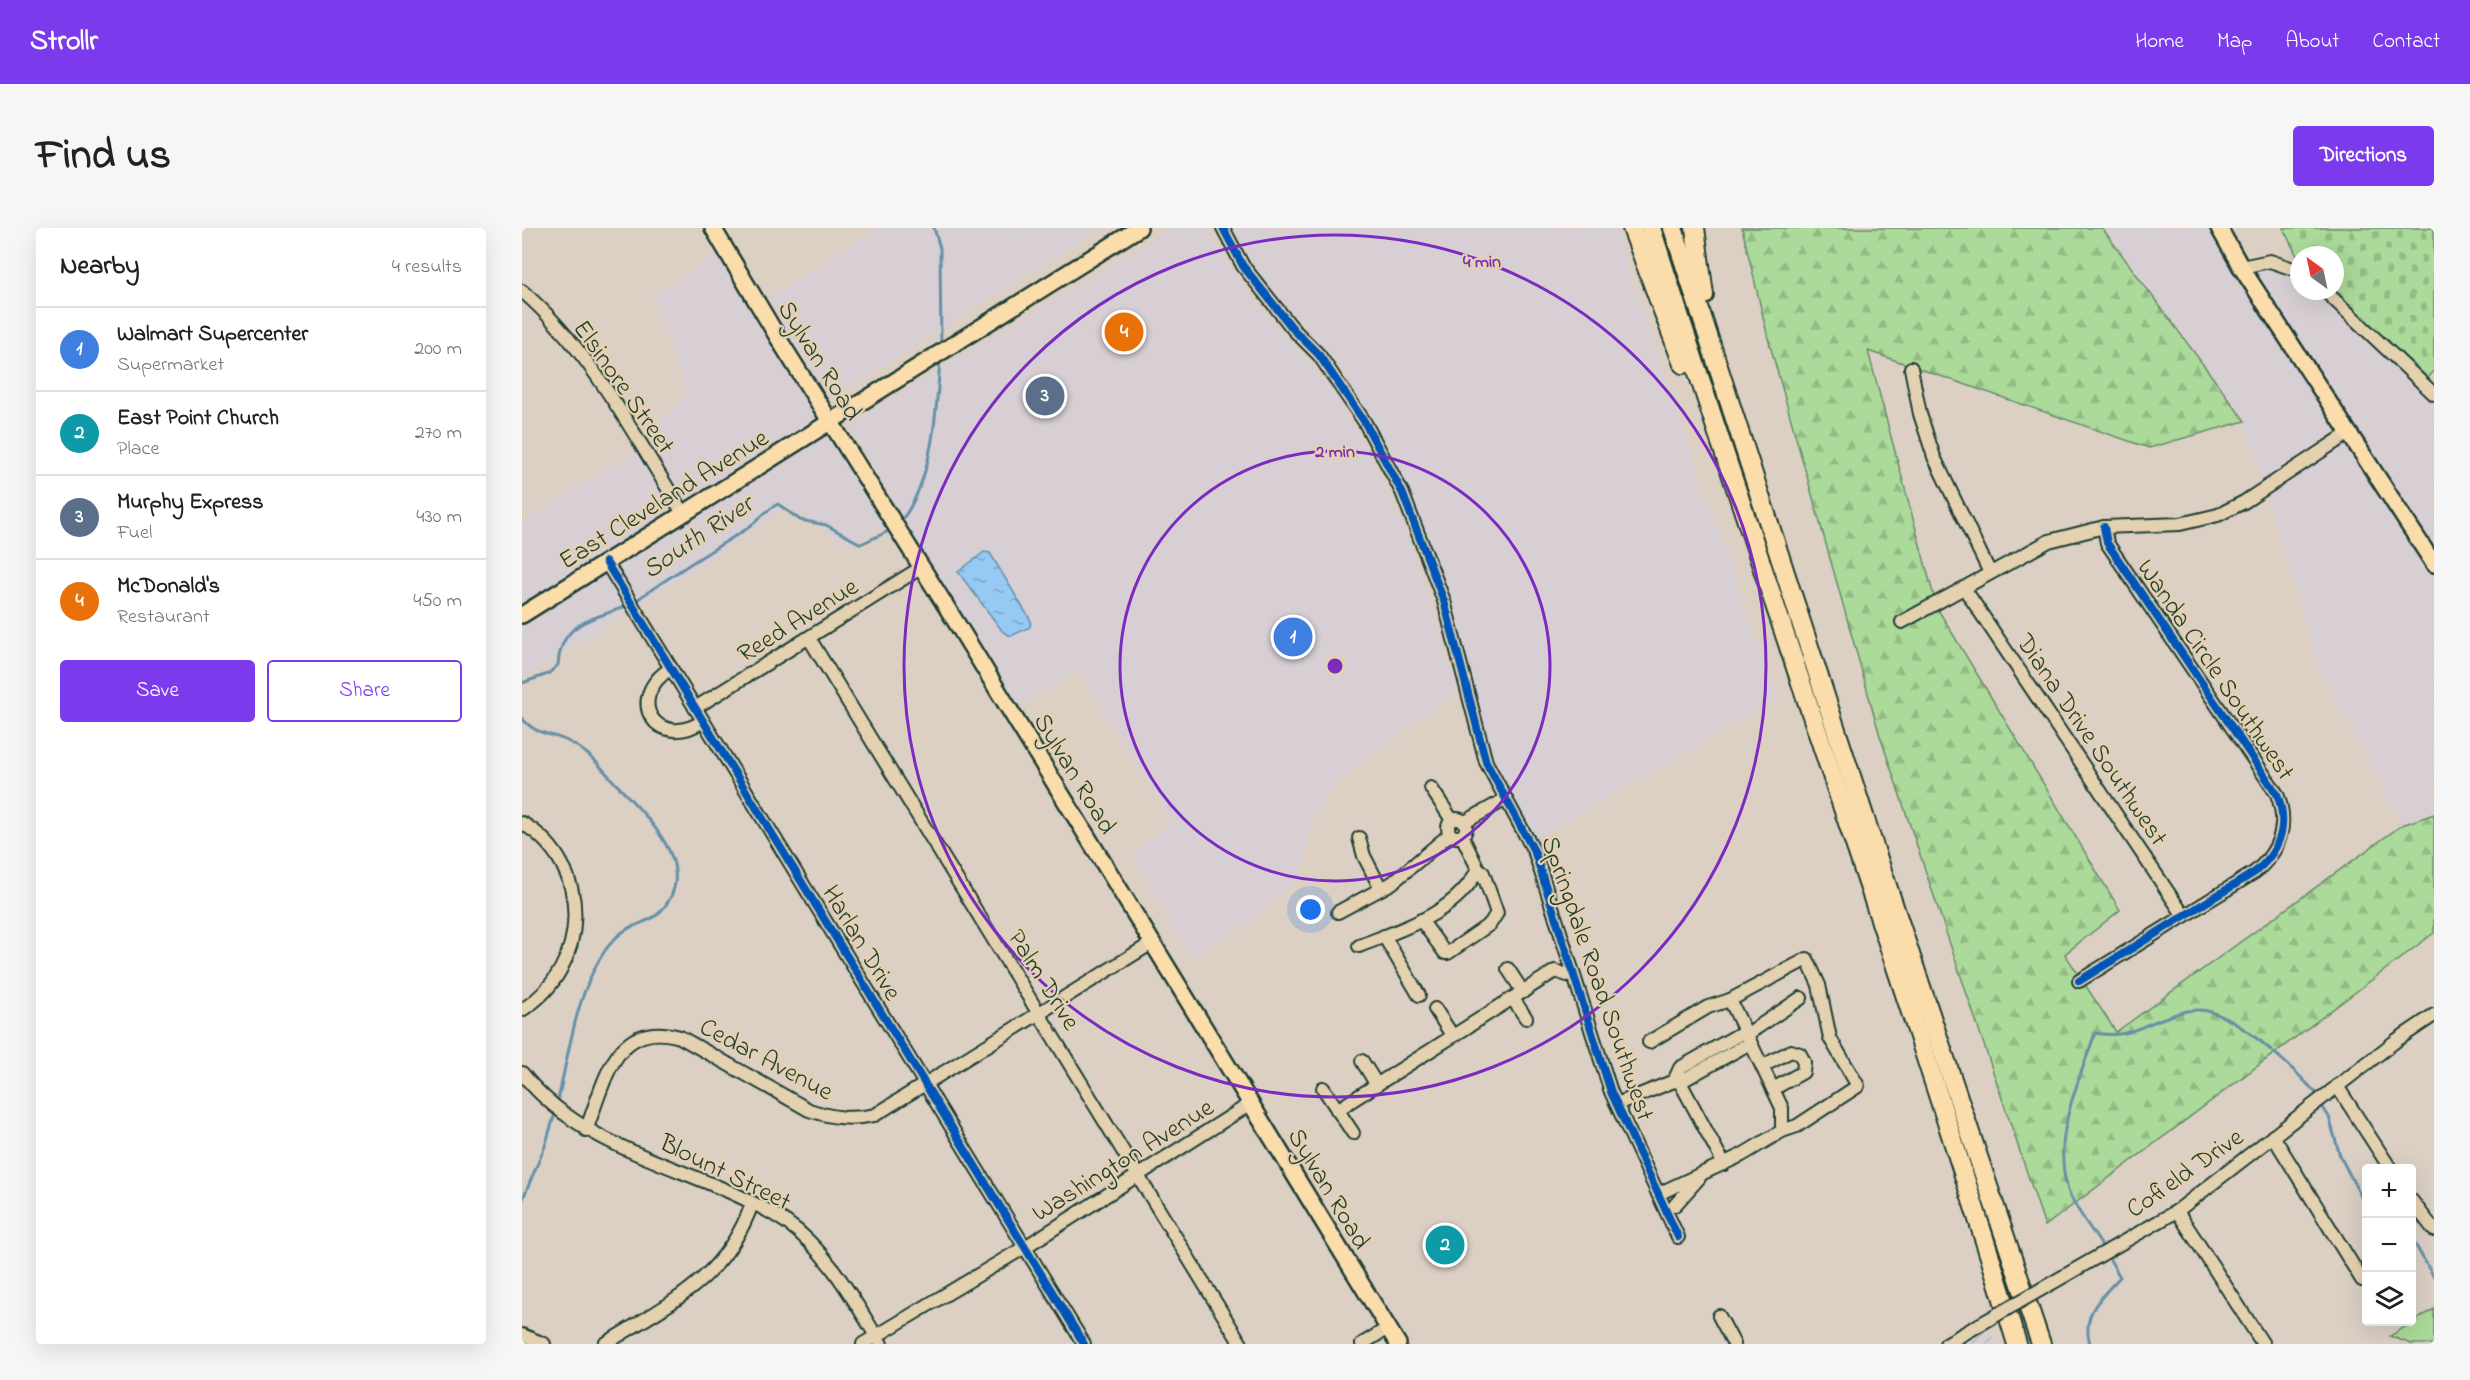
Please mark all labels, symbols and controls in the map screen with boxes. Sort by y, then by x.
text: Strollr [30,22,98,63]
text: Home [2135,27,2184,57]
text: Map [2217,27,2252,57]
text: About [2285,27,2339,57]
text: Contact [2372,27,2440,57]
text: Find us [36,126,171,187]
button: Directions [2293,126,2434,186]
north arrow [2290,246,2344,300]
text: Nearby [60,248,139,286]
text: 4 min [1463,250,1501,276]
text: 4 results [392,253,462,282]
street label: Sylvan Road [766,294,871,429]
pin: 4 [1104,310,1144,354]
street label: Elsinore Street [562,313,683,463]
text: Walmart Supercenter [117,319,308,351]
text: 1 [76,335,83,364]
text: 200 m [414,335,462,364]
text: Supermarket [117,351,224,380]
pin: 3 [1026,374,1064,418]
text: East Point Church [117,403,279,435]
text: 2 [75,419,84,448]
text: 270 m [415,419,462,448]
street label: East Cleveland Avenue [552,420,777,581]
text: Place [117,435,159,464]
text: 2 min [1314,440,1355,466]
water label: South River [635,484,765,590]
text: Murphy Express [117,487,263,519]
text: 3 [75,503,84,532]
text: 430 m [416,503,462,532]
text: Fuel [117,519,152,548]
street label: Wanda Circle Southwest [2126,552,2303,789]
street label: Reed Avenue [731,569,867,674]
text: McDonald's [117,571,220,603]
text: 4 [75,587,84,616]
text: 450 m [413,587,462,616]
text: Restaurant [117,603,210,632]
pin: 1 [1274,614,1312,660]
street label: Diana Drive Southwest [2005,626,2176,855]
centre of rings [1325,656,1345,676]
button: Save [60,660,255,722]
button: Share [267,660,462,722]
street label: Sylvan Road [1022,707,1125,843]
street label: Springdale Road Southwest [1530,831,1663,1127]
street label: Harlan Drive [811,878,910,1009]
your location [1296,895,1325,924]
street label: Palm Drive [996,923,1089,1039]
street label: Cedar Avenue [692,1009,840,1112]
street label: Washington Avenue [1025,1090,1222,1233]
street label: Cofield Drive [2119,1120,2253,1229]
street label: Sylvan Road [1276,1122,1379,1258]
street label: Blount Street [652,1125,797,1222]
map controls [2362,1164,2416,1326]
button: + [2362,1164,2416,1218]
button: − [2362,1218,2416,1272]
pin: 2 [1426,1222,1464,1268]
button: layers [2362,1272,2416,1326]

